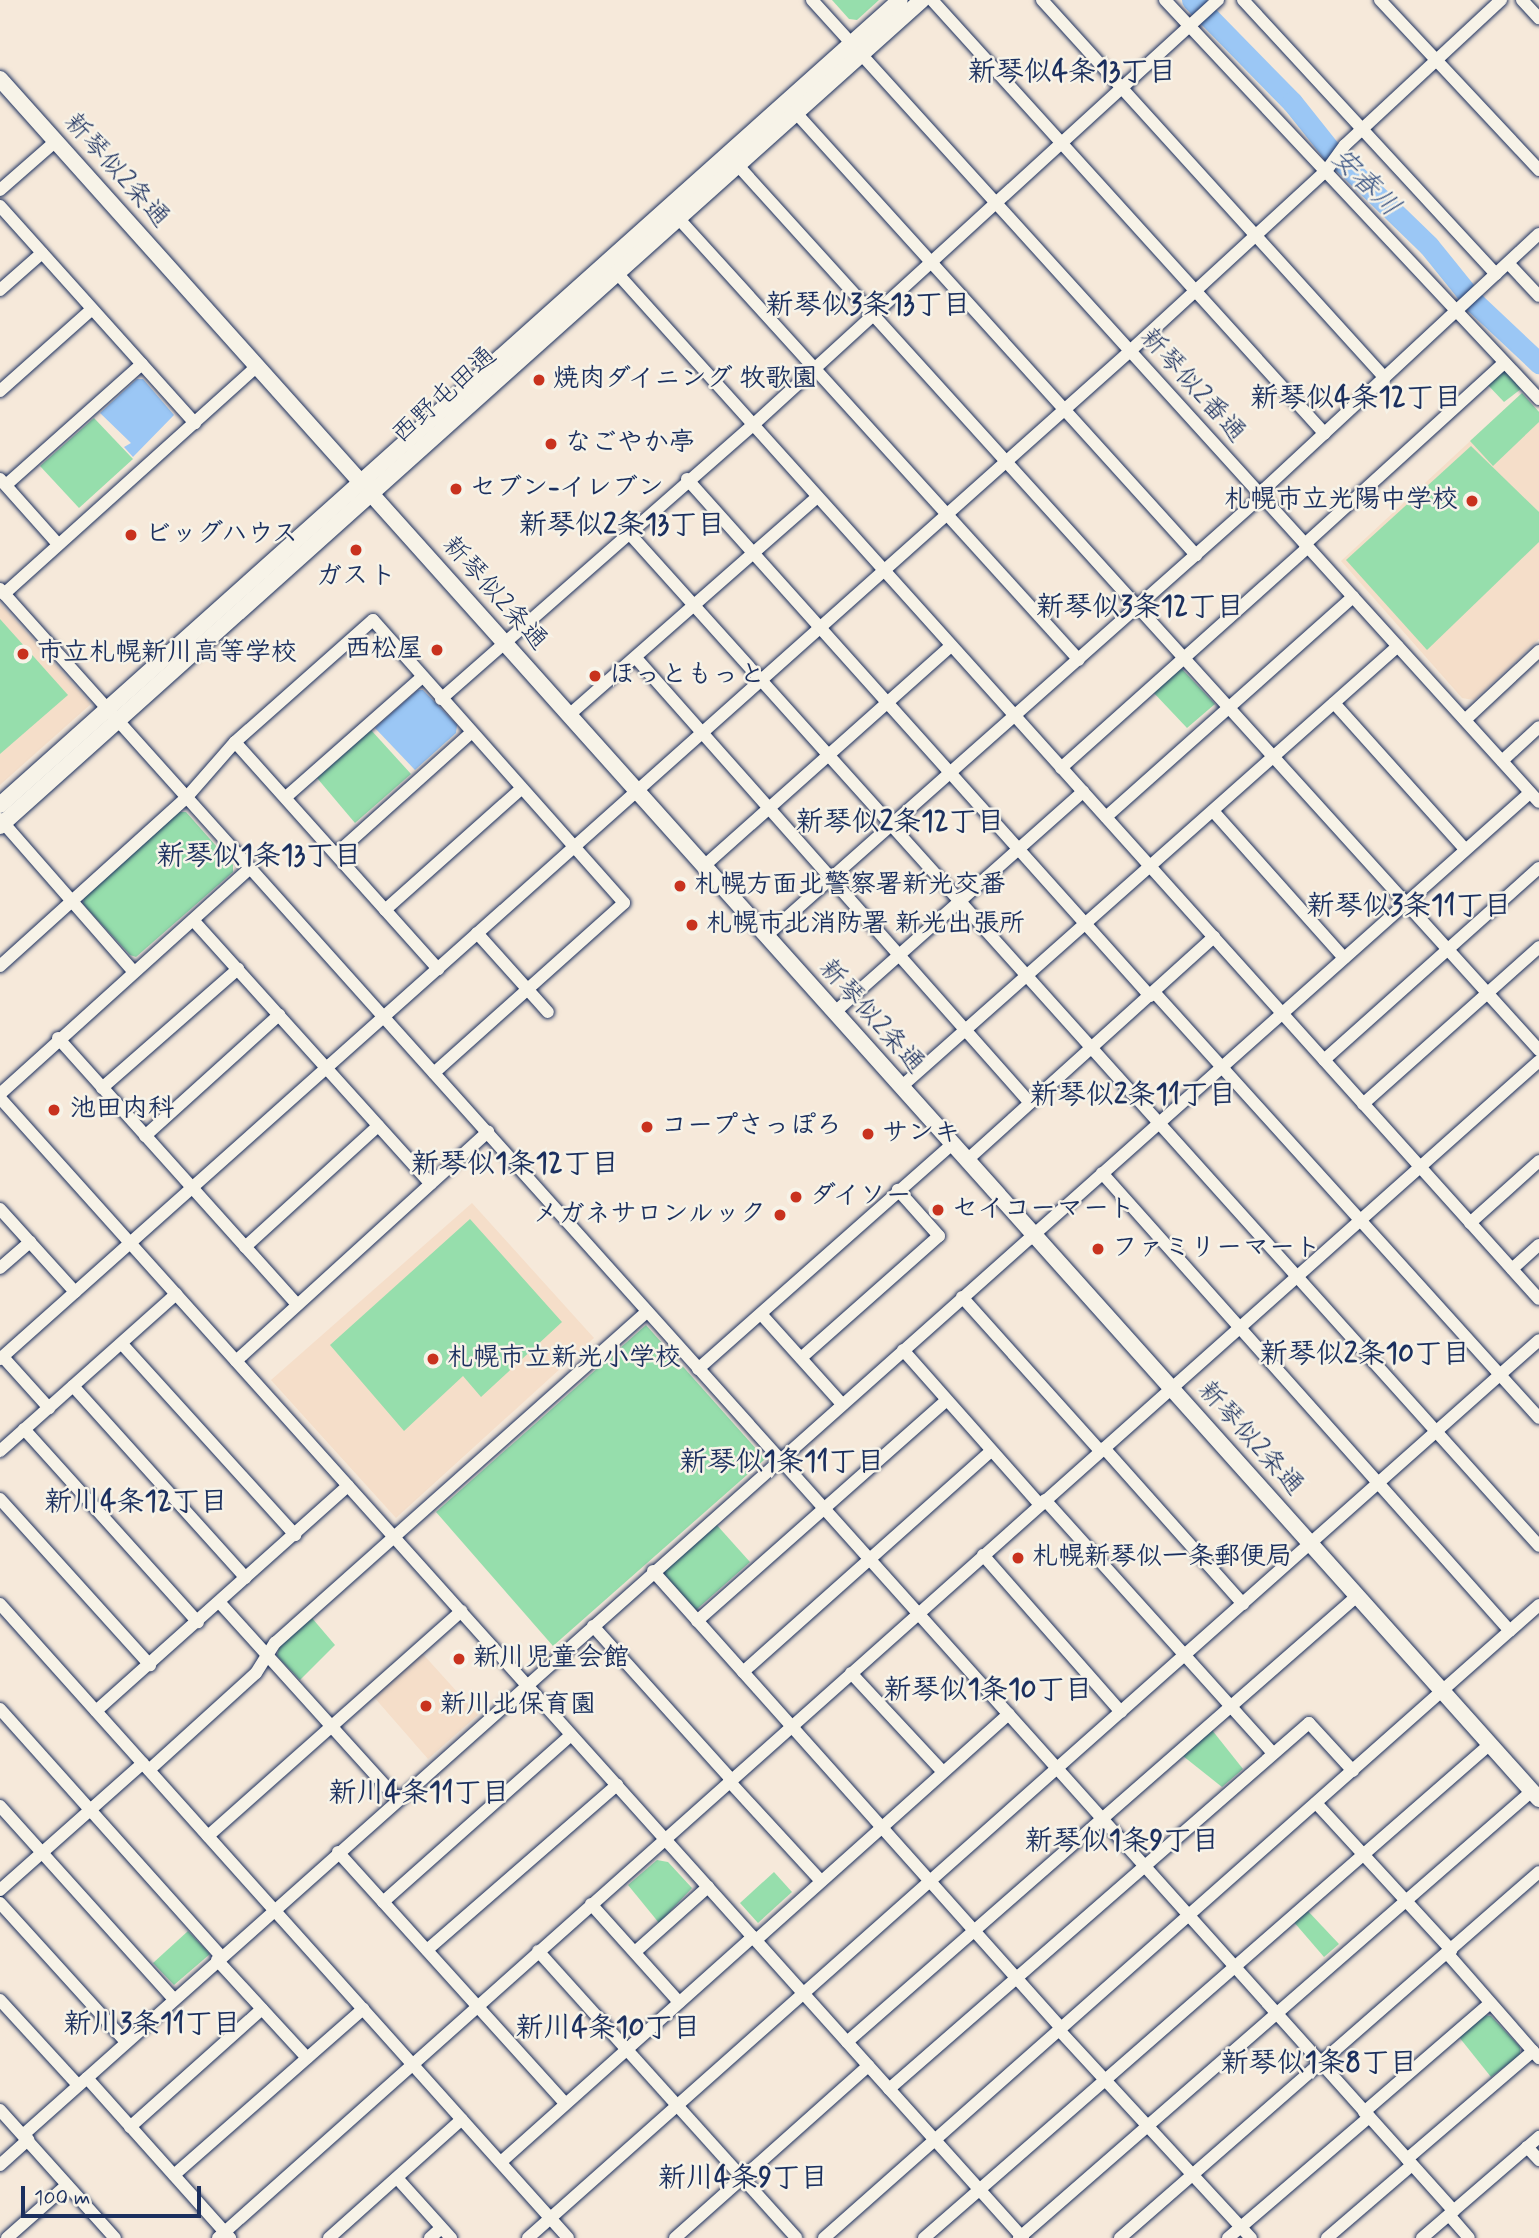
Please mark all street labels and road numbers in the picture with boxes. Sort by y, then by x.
street label: 新琴似2条通 [57,108,175,234]
street label: 新琴似2番通 [1133,323,1251,449]
street label: 西野屯田通 [386,341,504,451]
street label: 新琴似2条通 [435,531,553,657]
street label: 新琴似2条通 [812,954,930,1080]
street label: 新琴似2条通 [1191,1376,1309,1502]

